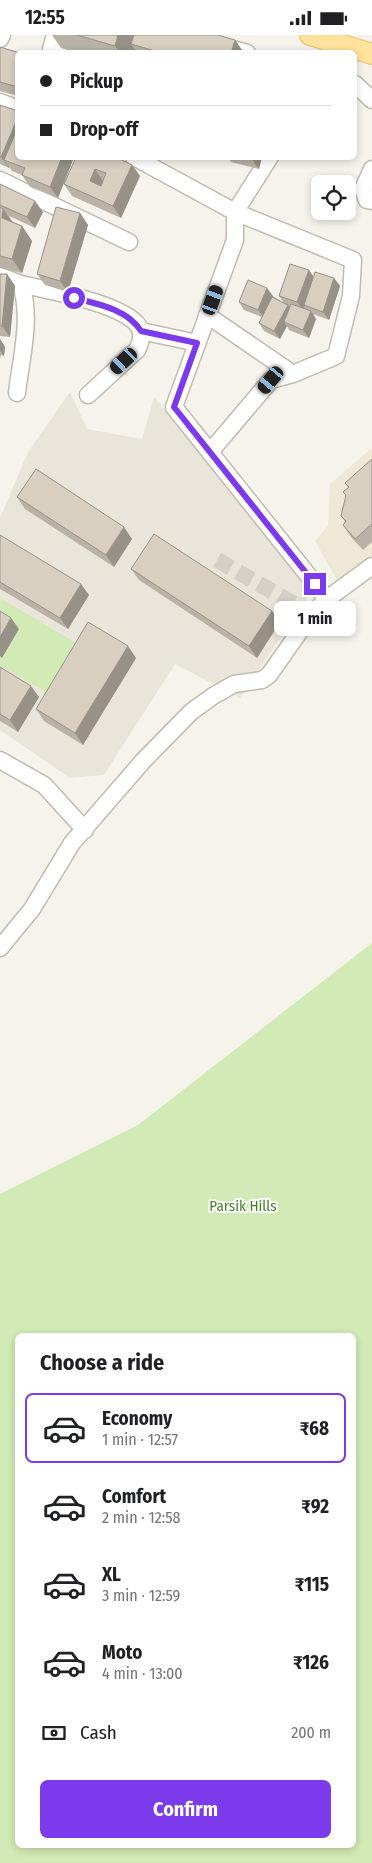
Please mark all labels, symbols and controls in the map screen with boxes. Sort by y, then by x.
text: 12:55 [25,6,65,29]
text: Pickup [70,70,123,93]
text: Drop-off [70,118,138,141]
map controls [311,175,356,220]
button: locate [311,175,356,220]
car [200,283,225,317]
route start [63,287,85,309]
car [107,345,140,377]
car [255,364,286,396]
route end [304,573,326,595]
callout: 1 min [274,601,356,637]
text: 1 min [298,609,332,628]
park label: Parsik Hills [209,1197,277,1215]
text: Choose a ride [40,1349,164,1376]
icon: car [42,1406,87,1451]
text: Economy [102,1407,172,1430]
text: ₹68 [300,1417,329,1440]
text: 1 min · 12:57 [102,1430,178,1449]
icon: car [42,1484,87,1529]
text: Comfort [102,1485,166,1508]
text: ₹92 [301,1495,329,1518]
text: 2 min · 12:58 [102,1508,181,1527]
icon: car [42,1562,87,1607]
text: XL [102,1563,121,1586]
text: ₹115 [295,1573,329,1596]
text: 3 min · 12:59 [102,1586,180,1605]
icon: car [42,1640,87,1685]
text: Moto [102,1641,142,1664]
text: ₹126 [293,1651,329,1674]
text: 4 min · 13:00 [102,1664,183,1683]
icon: cash [40,1719,68,1747]
text: Cash [80,1721,117,1744]
text: 200 m [291,1723,331,1742]
button: Confirm [40,1780,331,1838]

